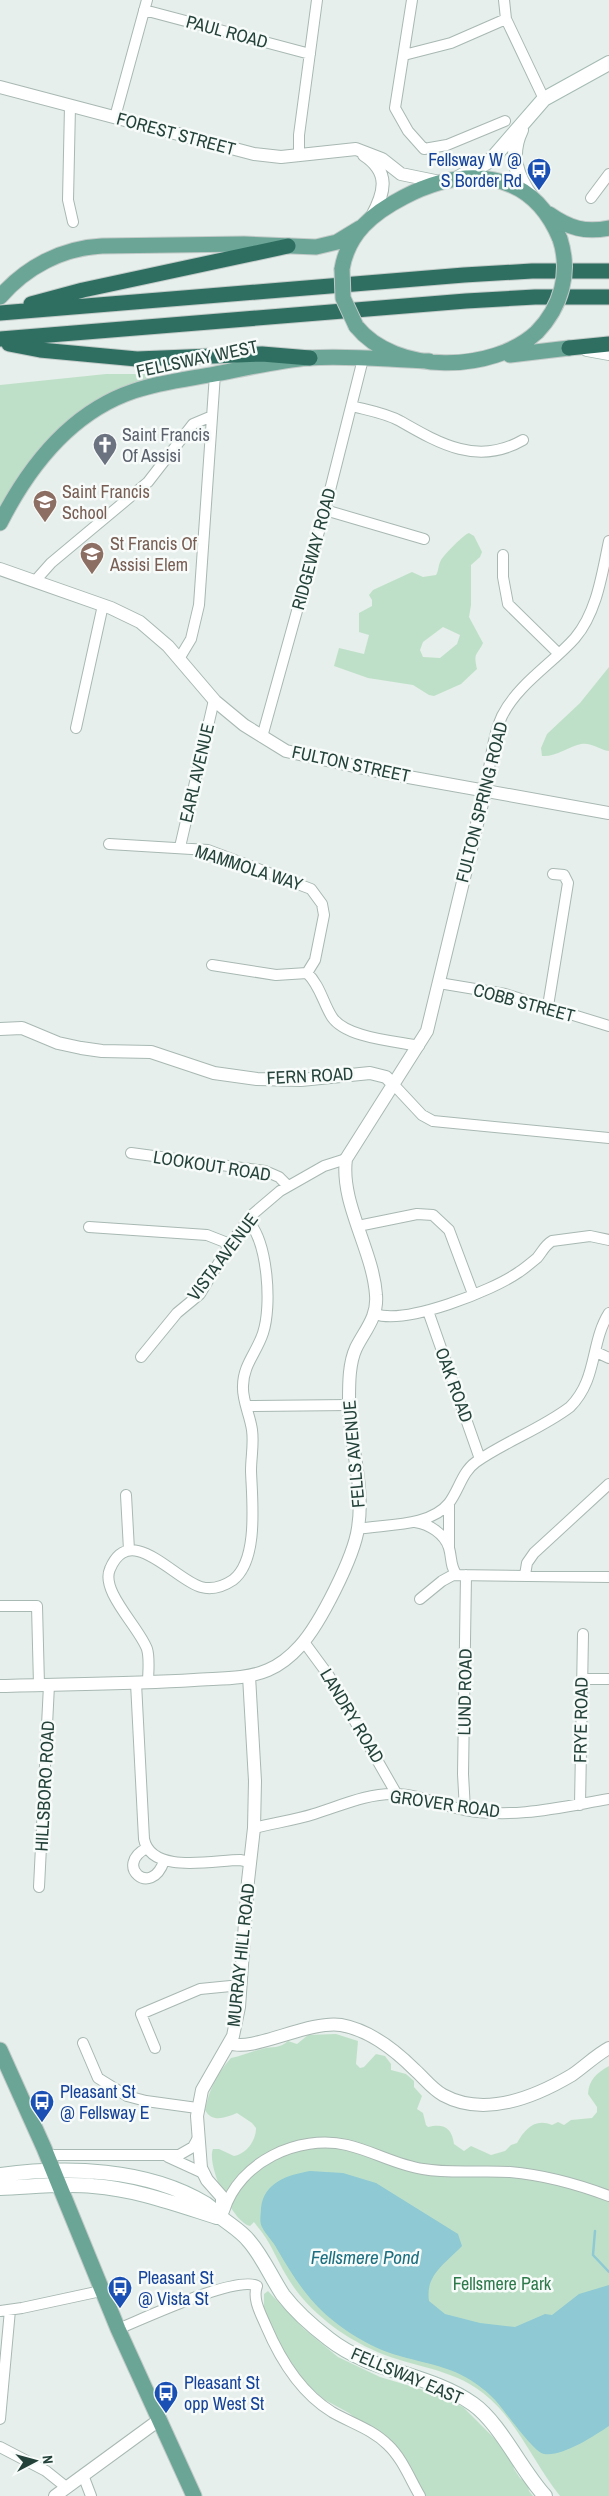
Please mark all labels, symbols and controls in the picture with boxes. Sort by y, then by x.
street label: PAUL ROAD [183,9,271,54]
street label: FOREST STREET [114,106,238,161]
place label: Fellsway W @ S Border Rd [428,147,522,193]
bus stop icon: Fellsway W @ S Border Rd [526,157,552,191]
street label: FELLSWAY WEST [134,333,260,384]
place label: Saint Francis Of Assisi [122,422,210,468]
church icon: Saint Francis Of Assisi [92,432,118,466]
place label: Saint Francis School [62,479,150,525]
street label: RIDGEWAY ROAD [285,485,342,613]
school or university icon: Saint Francis School [32,489,58,523]
place label: St Francis Of Assisi Elem [109,531,198,577]
school or university icon: St Francis Of Assisi Elem [79,541,105,575]
street label: FULTON SPRING ROAD [449,719,514,885]
street label: EARL AVENUE [173,721,220,825]
street label: FULTON STREET [290,739,412,788]
street label: MAMMOLA WAY [192,838,306,897]
street label: COBB STREET [471,977,578,1028]
street label: FERN ROAD [266,1061,354,1090]
street label: LOOKOUT ROAD [152,1144,273,1187]
street label: VISTA AVENUE [181,1208,264,1306]
street label: OAK ROAD [429,1344,480,1426]
street label: FELLS AVENUE [336,1399,371,1509]
street label: LUND ROAD [451,1648,478,1736]
street label: LANDRY ROAD [314,1664,390,1768]
street label: FRYE ROAD [567,1677,594,1763]
street label: HILLSBORO ROAD [29,1720,60,1852]
street label: GROVER ROAD [389,1783,502,1824]
street label: MURRAY HILL ROAD [221,1882,260,2028]
place label: Pleasant St @ Fellsway E [60,2079,150,2125]
bus stop icon: Pleasant St @ Fellsway E [29,2089,55,2123]
water label: Fellsmere Pond [311,2244,420,2270]
place label: Pleasant St @ Vista St [138,2265,214,2311]
park label: Fellsmere Park [453,2271,552,2296]
bus stop icon: Pleasant St @ Vista St [107,2275,133,2309]
street label: FELLSWAY EAST [347,2341,467,2410]
place label: Pleasant St opp West St [184,2370,264,2416]
bus stop icon: Pleasant St opp West St [153,2380,179,2414]
north arrow [10,2436,60,2486]
text: N [39,2455,57,2465]

